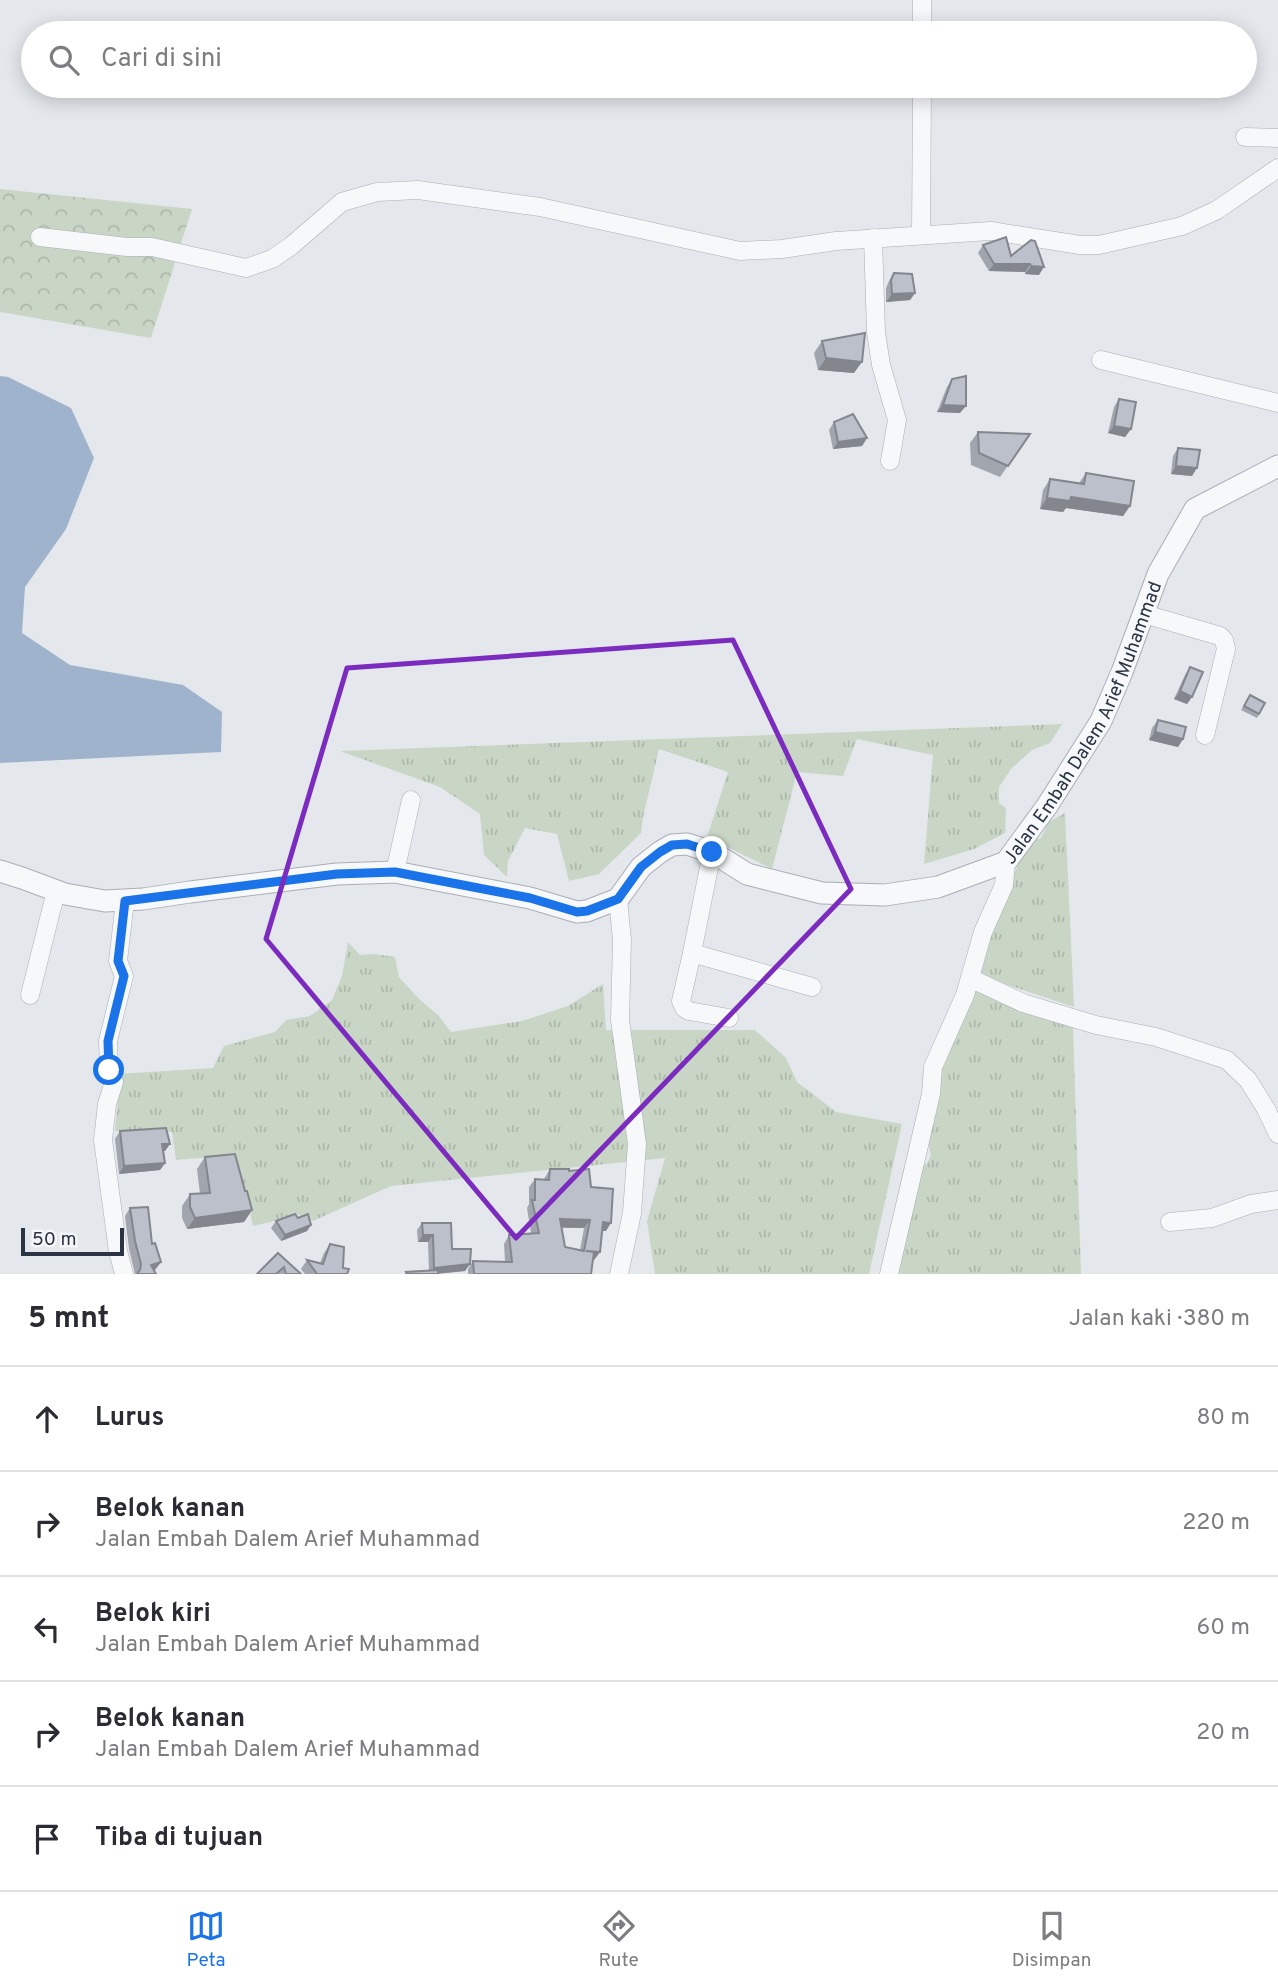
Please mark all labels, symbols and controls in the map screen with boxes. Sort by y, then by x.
search box [21,21,1257,98]
icon: search [45,41,83,79]
text: Cari di sini [101,43,222,76]
street label: Jalan Embah Dalem Arief Muhammad [999,578,1168,869]
route end [696,836,727,867]
route start [93,1054,124,1085]
scale bar [21,1225,124,1257]
text: 50 m [32,1228,77,1252]
text: 5 mnt [28,1301,109,1338]
text: Jalan kaki · 380 m [1069,1305,1250,1334]
icon: ahead [28,1400,66,1438]
text: Lurus [95,1402,164,1435]
text: 80 m [1197,1404,1250,1433]
text: Belok kanan [95,1493,245,1526]
icon: right [28,1505,66,1543]
text: 220 m [1182,1509,1250,1538]
text: Jalan Embah Dalem Arief Muhammad [95,1526,480,1555]
text: Belok kiri [95,1598,211,1631]
icon: left [28,1610,66,1648]
text: 60 m [1197,1614,1250,1643]
text: Jalan Embah Dalem Arief Muhammad [95,1631,480,1660]
text: Belok kanan [95,1703,245,1736]
icon: right [28,1715,66,1753]
text: 20 m [1196,1719,1250,1748]
text: Jalan Embah Dalem Arief Muhammad [95,1736,480,1765]
icon: arrive [28,1820,66,1858]
text: Tiba di tujuan [95,1822,263,1855]
tab: Peta [186,1907,226,1973]
tab: Rute [598,1907,639,1973]
tab: Disimpan [1012,1907,1092,1973]

